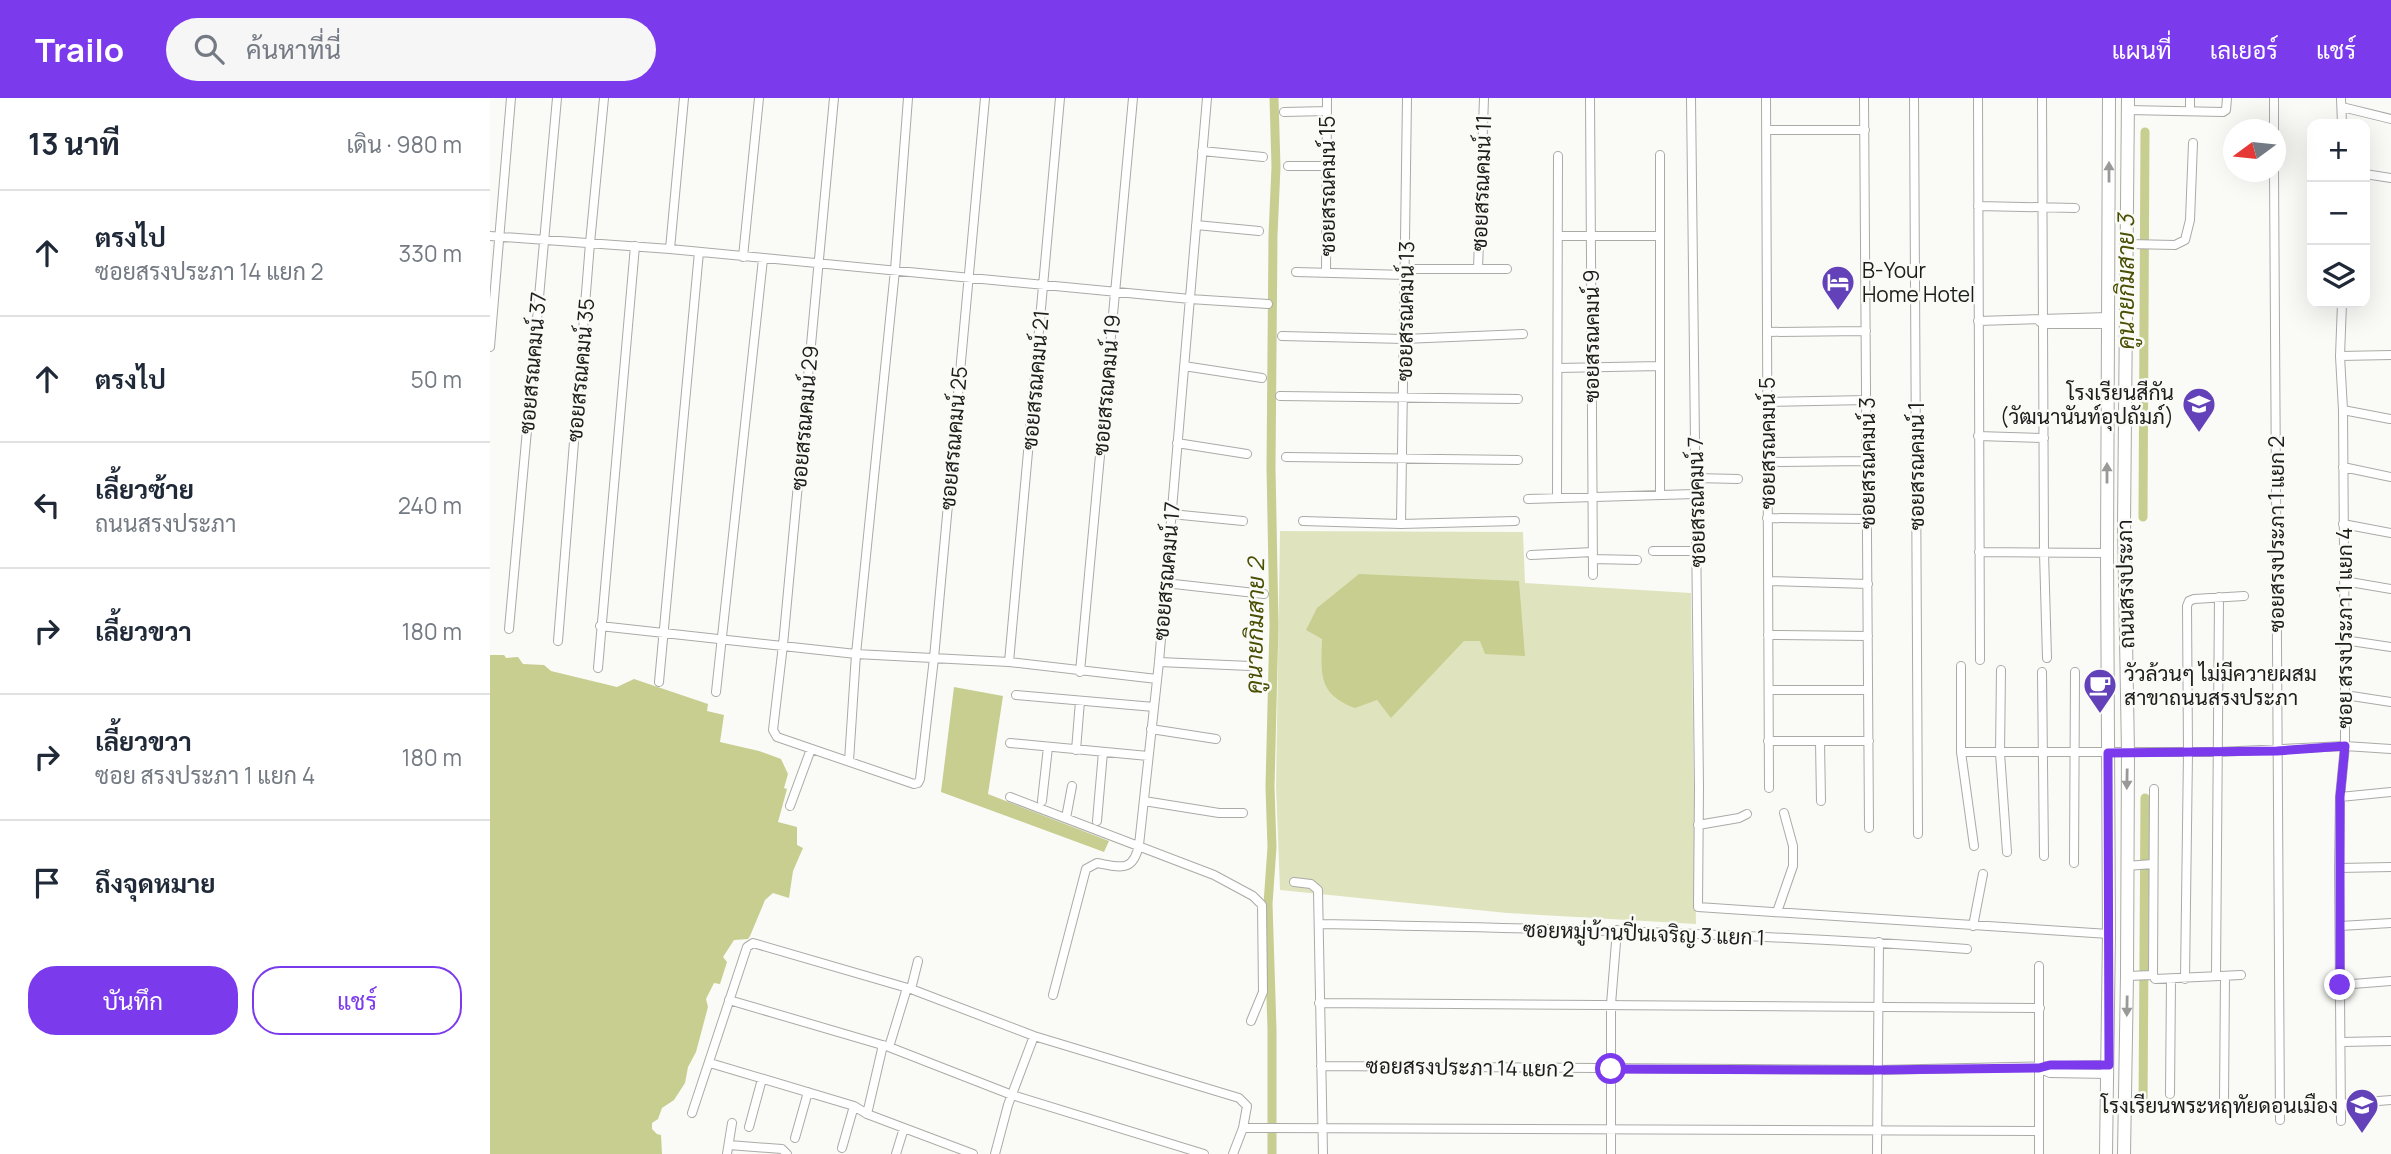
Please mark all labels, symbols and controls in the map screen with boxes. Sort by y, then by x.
search box [166,18,656,81]
text: Trailo [35,27,124,72]
icon: search [190,30,228,68]
text: ค้นหาที่นี่ [246,31,341,67]
text: แผนที่ [2112,33,2172,66]
text: เลเยอร์ [2210,33,2278,66]
text: แชร์ [2316,33,2356,66]
street label: ซอยสรณคมน์ 11 [1465,114,1497,252]
street label: ซอยสรณคมน์ 15 [1313,116,1341,256]
north arrow [2223,119,2286,182]
map controls [2307,119,2370,308]
button: + [2307,119,2370,182]
text: 13 นาที [28,123,120,164]
text: เดิน · 980 m [346,128,462,160]
one-way arrow [2103,161,2115,183]
button: − [2307,182,2370,245]
water label: คูนายกิมสาย 3 [2109,211,2143,350]
text: ตรงไป [95,219,166,255]
icon: ahead [28,234,66,272]
text: 330 m [398,237,462,269]
street label: ซอยสรณคมน์ 13 [1390,241,1420,381]
button: layers [2307,245,2370,308]
text: ซอยสรงประภา 14 แยก 2 [95,255,324,287]
place label: B-Your Home Hotel [1862,256,1975,308]
hotel icon: B-Your Home Hotel [1819,263,1857,312]
street label: ซอยสรณคมน์ 9 [1577,269,1605,403]
street label: ซอยสรณคมน์ 37 [512,291,552,435]
street label: ซอยสรณคมน์ 35 [560,297,600,443]
street label: ซอยสรณคมน์ 21 [1015,309,1055,451]
street label: ซอยสรณคมน์ 19 [1086,313,1126,457]
street label: ซอยสรณคมน์ 29 [784,344,824,492]
icon: ahead [28,360,66,398]
text: ตรงไป [95,361,166,397]
text: 50 m [411,363,462,395]
street label: ซอยสรณคมน์ 25 [933,365,973,511]
street label: ซอยสรณคมน์ 5 [1753,377,1781,509]
place label: โรงเรียนสีกัน (วัฒนานันท์อุปถัมภ์) [2000,378,2174,431]
school or university icon: โรงเรียนสีกัน (วัฒนานันท์อุปถัมภ์) [2180,385,2218,434]
street label: ซอยสรณคมน์ 3 [1853,397,1881,529]
street label: ซอยสรณคมน์ 1 [1902,402,1930,530]
street label: ซอยสรณคมน์ 7 [1681,436,1711,568]
street label: ซอยสรงประภา 1 แยก 2 [2262,436,2290,632]
one-way arrow [2101,462,2113,484]
text: เลี้ยวซ้าย [95,471,194,507]
icon: left [28,486,66,524]
text: 240 m [398,489,462,521]
street label: ซอยสรณคมน์ 17 [1146,501,1186,641]
text: ถนนสรงประภา [95,507,236,539]
street label: ถนนสรงประภา [2110,519,2140,649]
street label: ซอย สรงประภา 1 แยก 4 [2330,527,2358,729]
water label: คูนายกิมสาย 2 [1237,555,1273,694]
icon: right [28,612,66,650]
text: เลี้ยวขวา [95,613,192,649]
text: 180 m [402,615,462,647]
place label: วัวล้วนๆ ไม่มีควายผสม สาขาถนนสรงประภา [2124,659,2317,711]
cafe icon: วัวล้วนๆ ไม่มีควายผสม สาขาถนนสรงประภา [2081,666,2119,715]
text: เลี้ยวขวา [95,723,192,759]
icon: right [28,738,66,776]
text: 180 m [402,741,462,773]
text: ซอย สรงประภา 1 แยก 4 [95,759,315,791]
one-way arrow [2121,768,2133,790]
icon: arrive [28,864,66,902]
text: ถึงจุดหมาย [95,865,216,901]
street label: ซอยหมู่บ้านปิ่นเจริญ 3 แยก 1 [1522,911,1766,953]
button: บันทึก [28,966,238,1035]
button: แชร์ [252,966,462,1035]
route end [2324,969,2355,1000]
one-way arrow [2121,995,2133,1017]
street label: ซอยสรงประภา 14 แยก 2 [1365,1051,1575,1083]
route start [1595,1053,1626,1084]
school or university icon: โรงเรียนพระหฤทัยดอนเมือง [2343,1086,2381,1135]
place label: โรงเรียนพระหฤทัยดอนเมือง [2100,1091,2338,1119]

